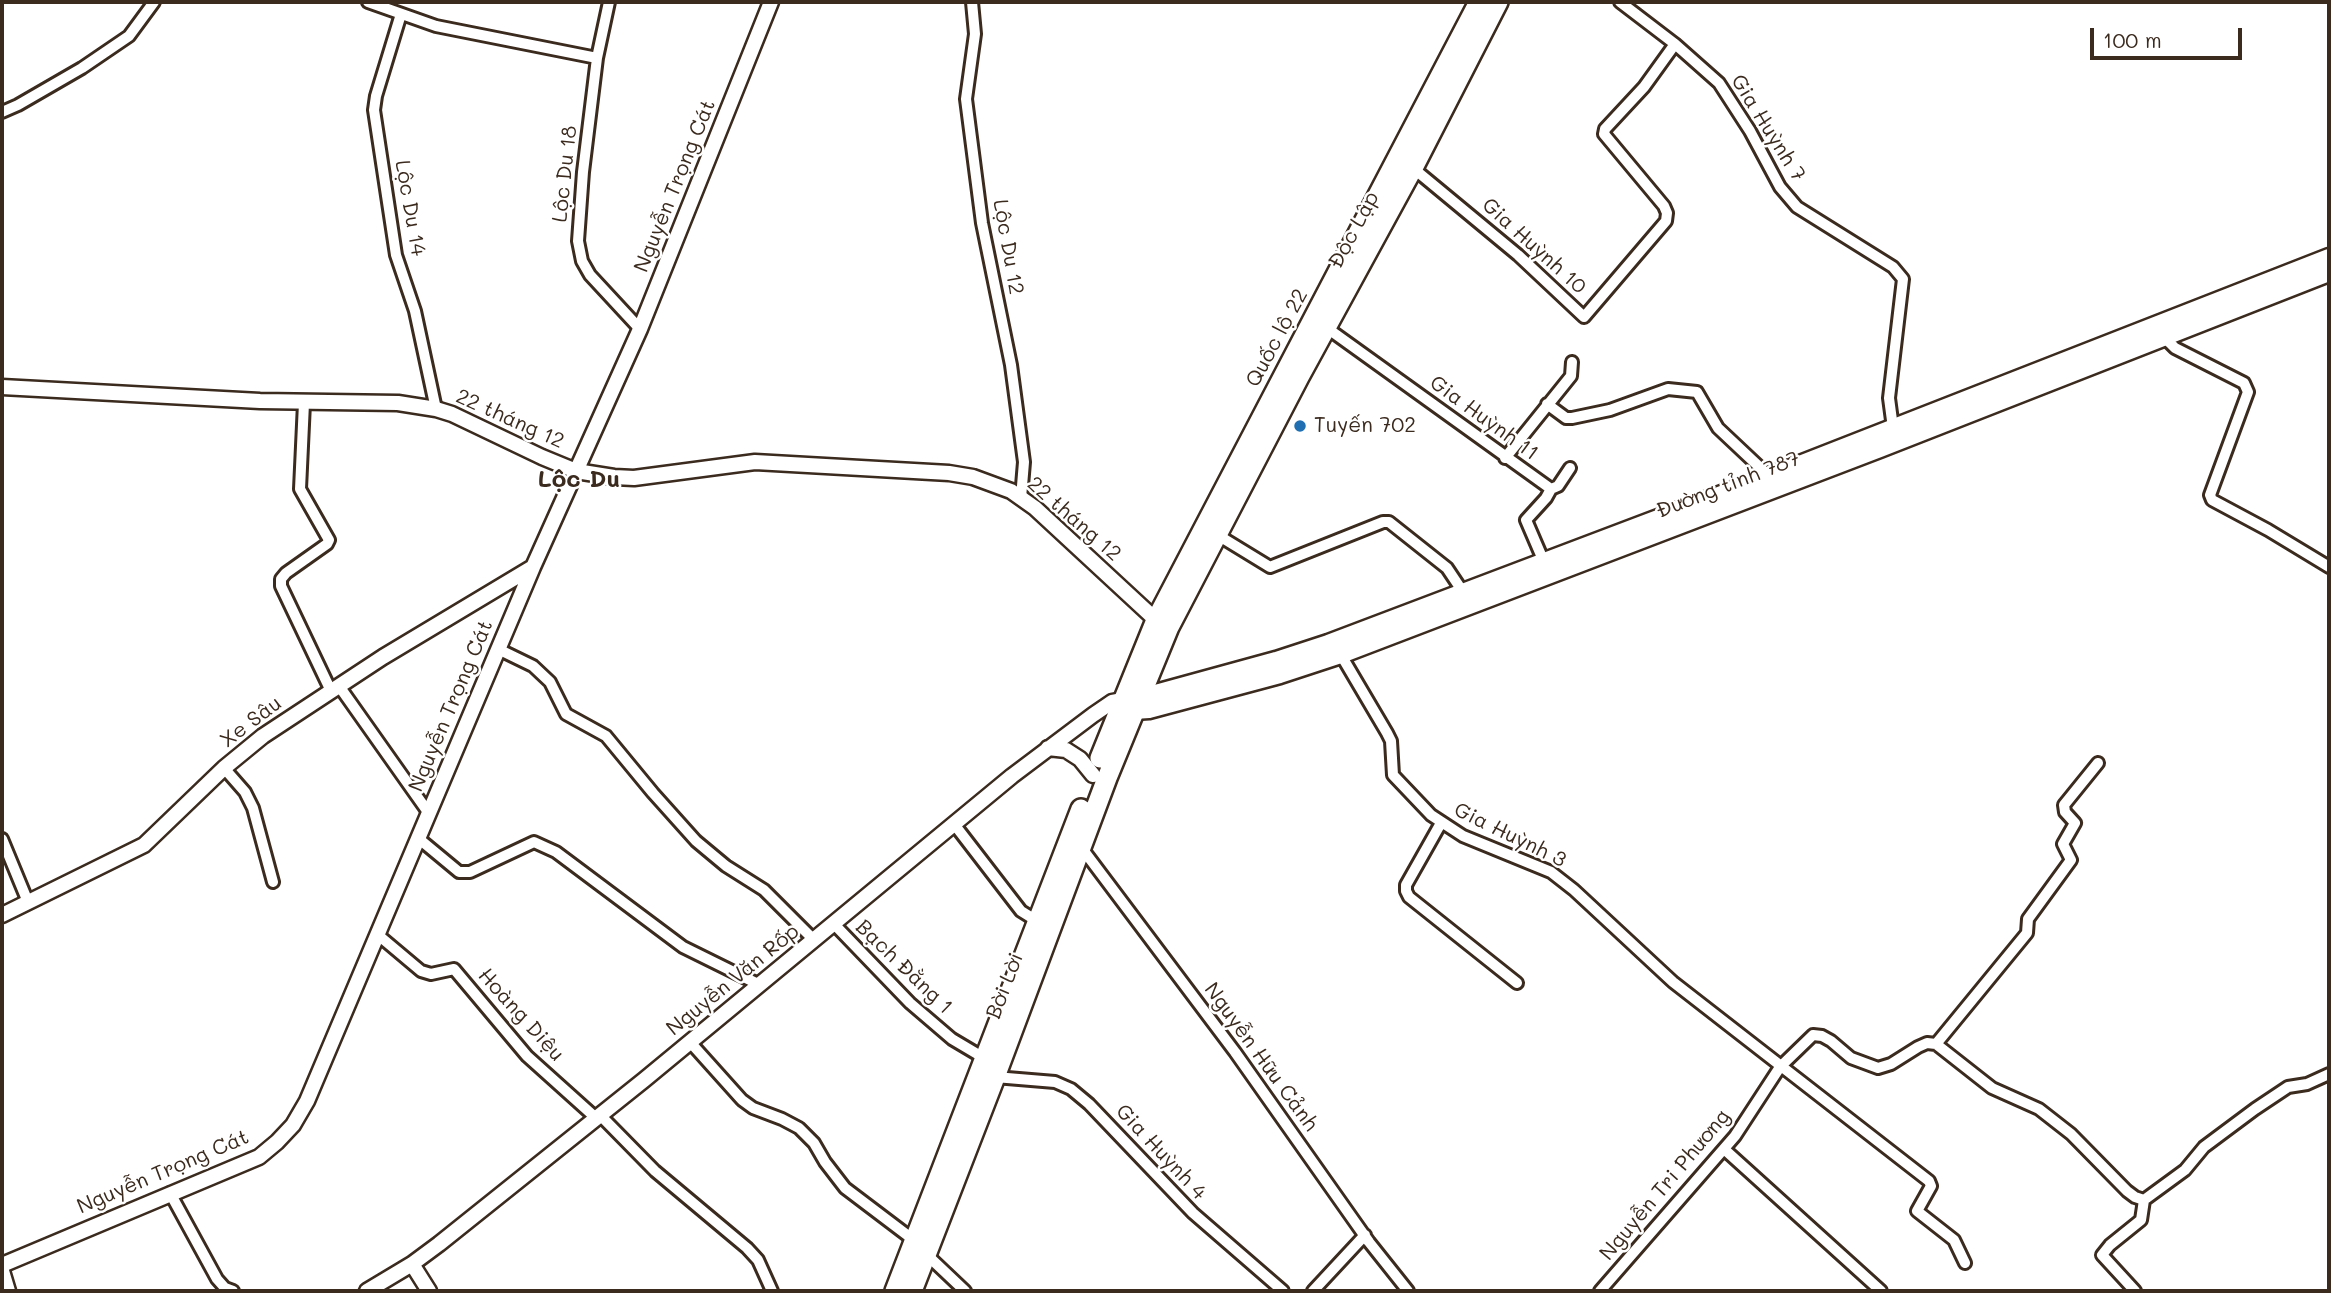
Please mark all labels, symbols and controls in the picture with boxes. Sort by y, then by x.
scale bar [2093,14,2245,58]
text: 100 m [2103,26,2162,53]
street label: Gia Huỳnh 7 [1725,70,1811,186]
street label: Nguyễn Trọng Cát [629,96,721,276]
street label: Lộc Du 18 [547,124,583,224]
street label: Lộc Du 14 [389,158,431,258]
street label: Độc Lập [1323,187,1385,273]
street label: Gia Huỳnh 10 [1477,193,1591,299]
street label: Lộc Du 12 [987,197,1029,297]
street label: Quốc lộ 22 [1241,285,1313,391]
street label: Gia Huỳnh 11 [1425,370,1543,466]
street label: 22 tháng 12 [452,384,568,454]
place label: Tuyến 702 [1314,413,1416,439]
marker: Tuyến 702 [1292,418,1308,434]
street label: Đường tỉnh 787 [1653,446,1803,524]
district label: Lộc Du [538,466,620,494]
street label: 22 tháng 12 [1022,471,1126,567]
street label: Nguyễn Trọng Cát [403,616,499,796]
street label: Xe Sâu [215,691,287,753]
street label: Gia Huỳnh 3 [1450,797,1570,873]
street label: Bạch Đằng 1 [850,914,958,1020]
street label: Nguyễn Văn Rốp [661,919,805,1041]
street label: Bời Lời [981,949,1029,1023]
street label: Hoàng Diệu [473,963,569,1067]
street label: Nguyễn Hữu Cảnh [1199,978,1323,1136]
street label: Gia Huỳnh 4 [1110,1099,1212,1205]
street label: Nguyễn Tri Phương [1595,1104,1735,1266]
street label: Nguyễn Trọng Cát [73,1124,253,1220]

